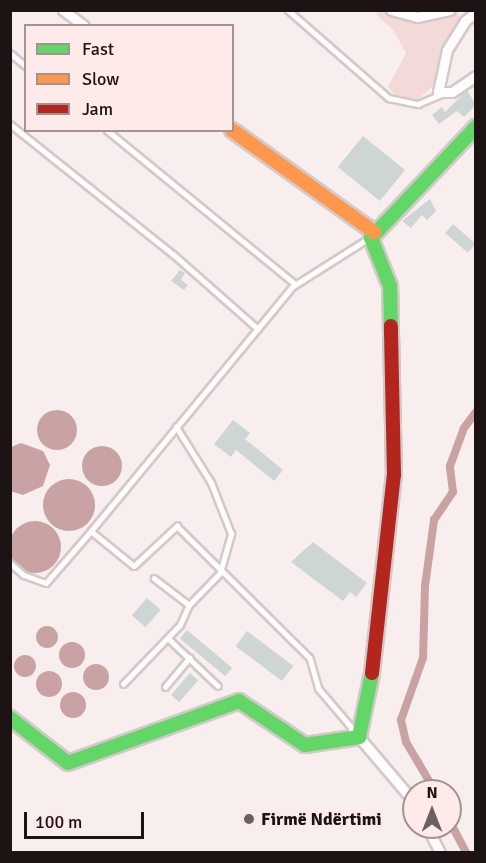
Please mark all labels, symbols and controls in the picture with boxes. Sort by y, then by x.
legend [24,24,234,132]
text: Fast [82,38,114,60]
text: Slow [82,68,119,90]
text: Jam [82,98,113,120]
north arrow [402,779,462,839]
text: N [426,783,438,803]
scale bar [27,800,147,838]
place label: Firmë Ndërtimi [261,808,382,830]
text: 100 m [35,811,82,833]
marker: Firmë Ndërtimi [242,812,256,826]

